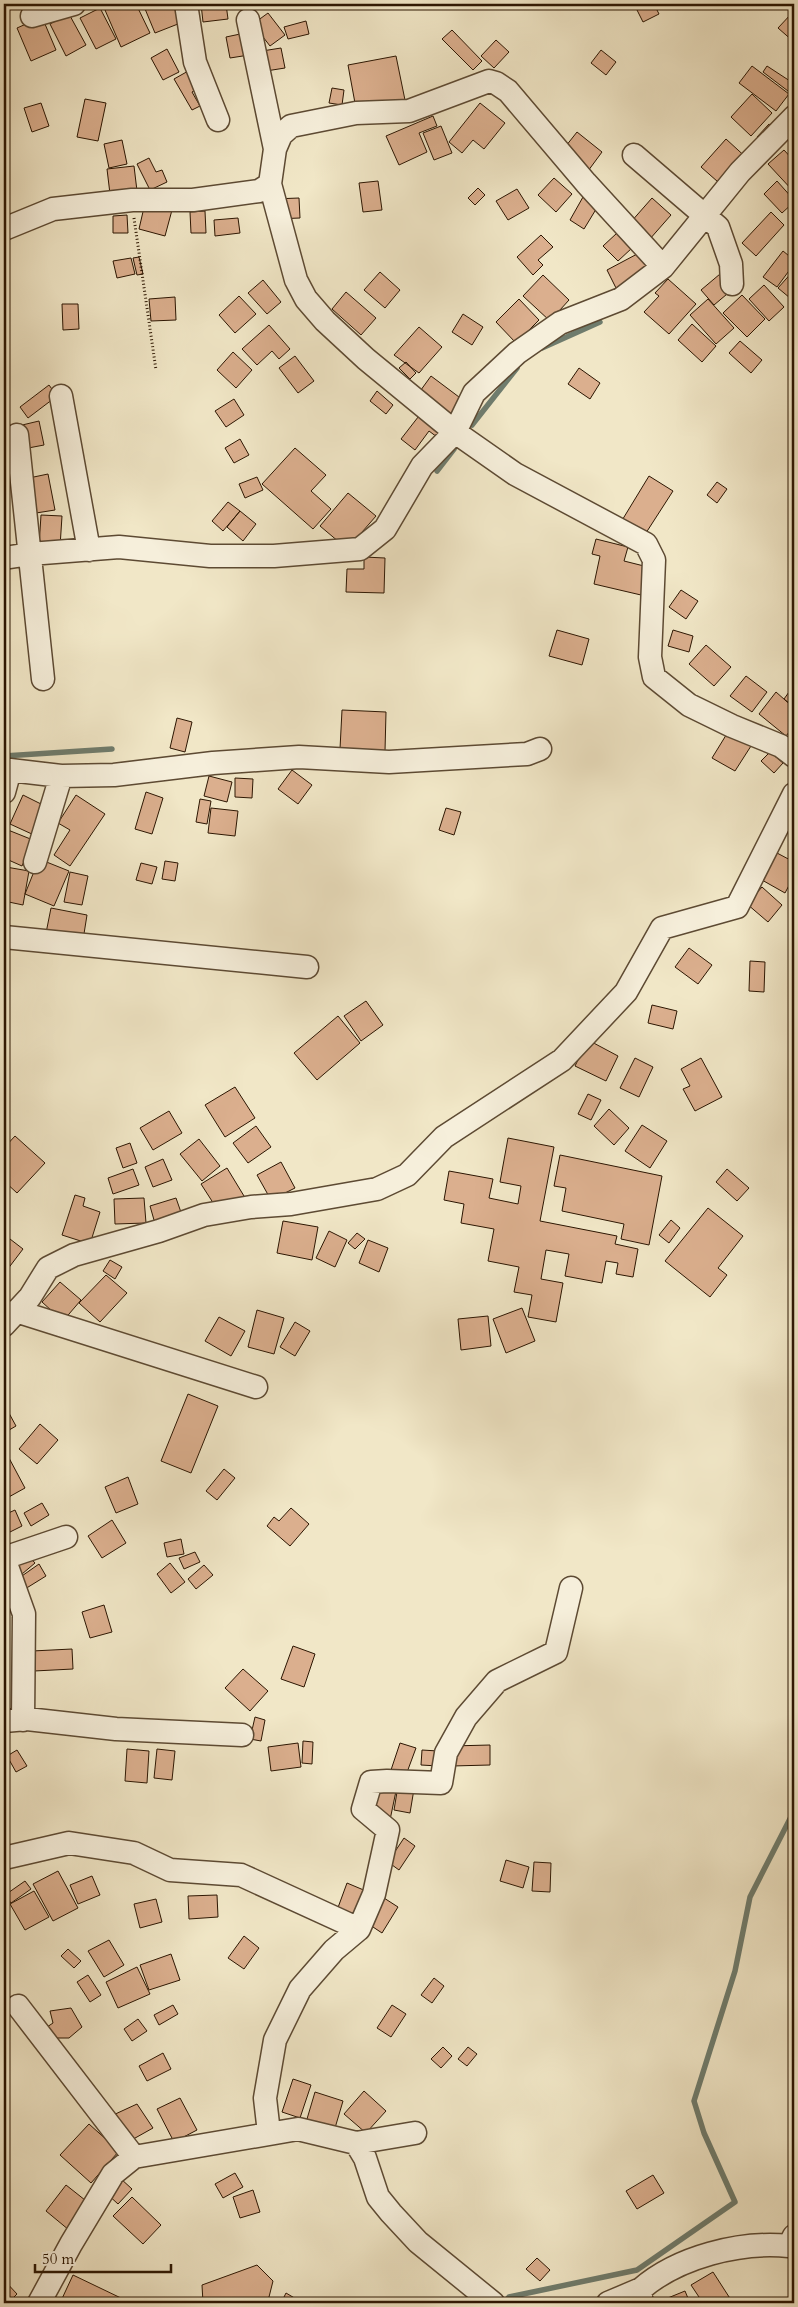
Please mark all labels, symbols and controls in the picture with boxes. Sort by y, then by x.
scale bar [35,2242,171,2274]
text: 50 m [42,2249,74,2269]

